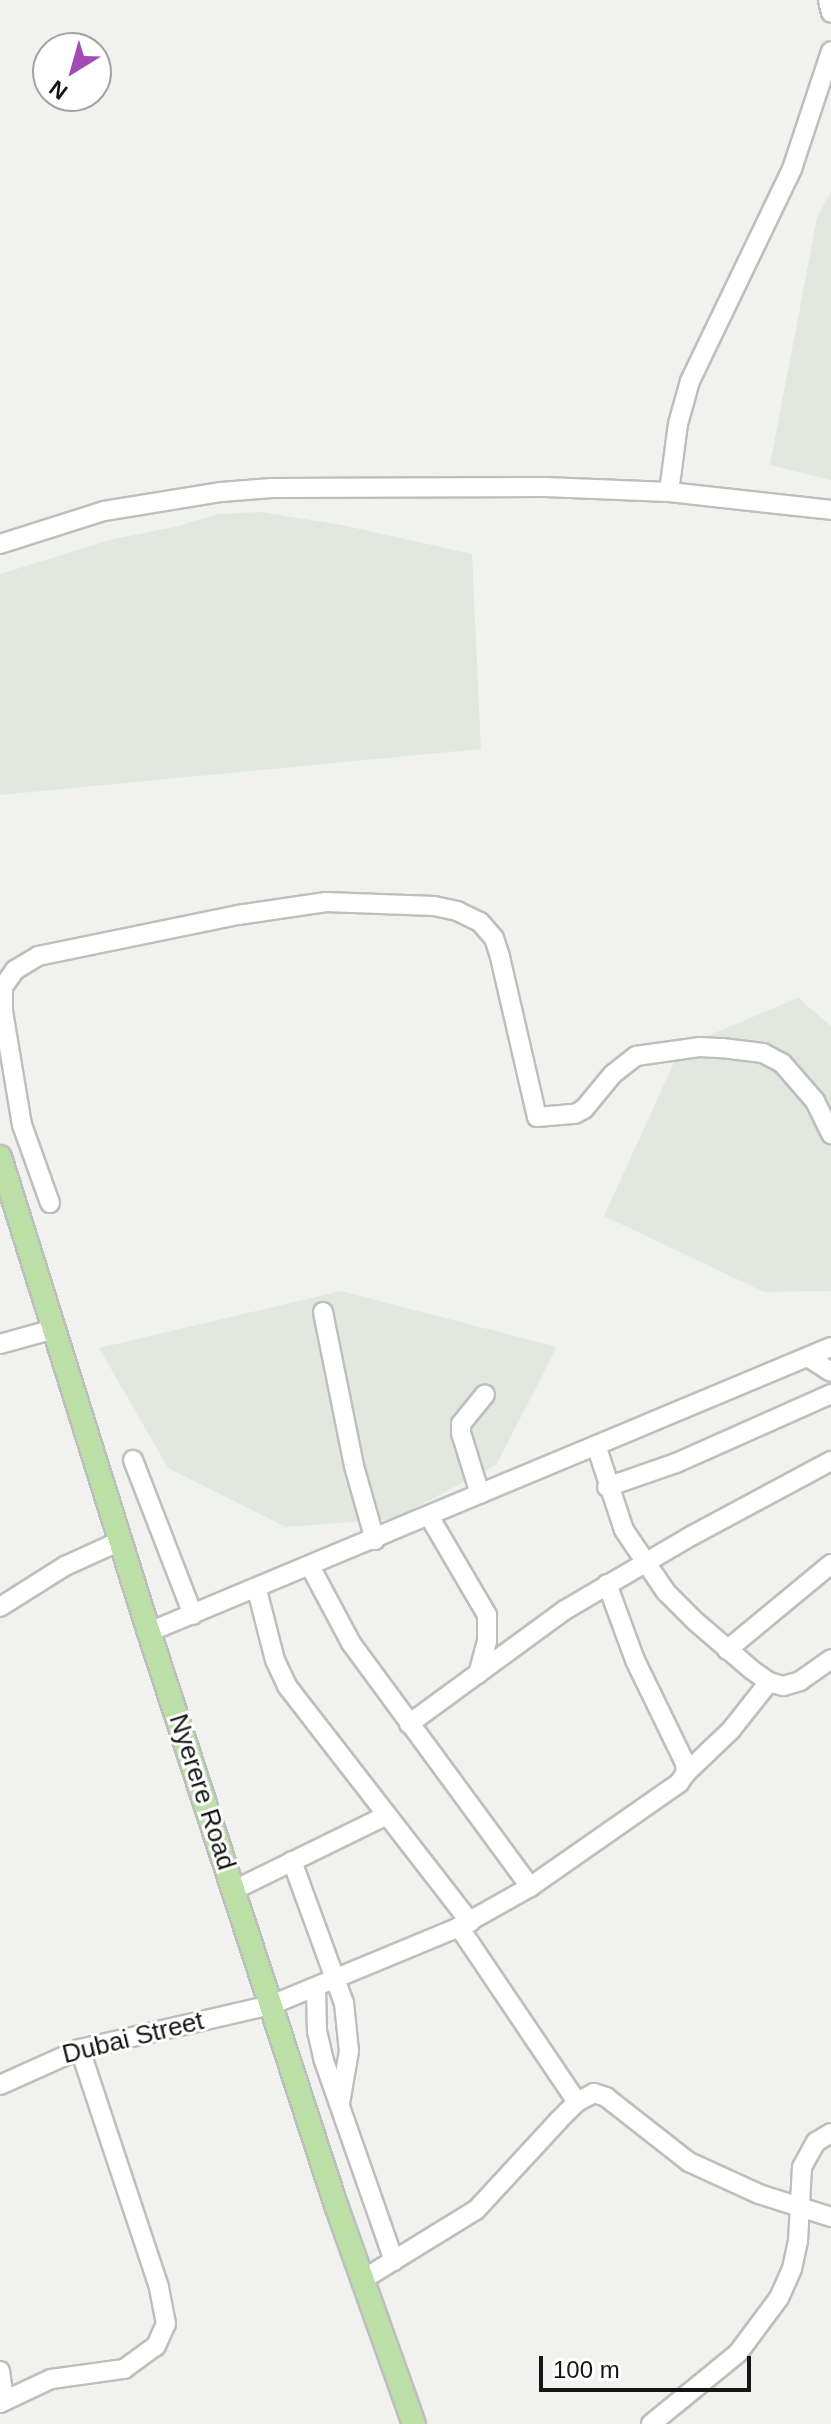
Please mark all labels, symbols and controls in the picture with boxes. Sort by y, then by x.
north arrow [32,32,112,112]
text: N [45,75,72,105]
street label: Nyerere Road [162,1710,242,1874]
street label: Dubai Street [59,2005,207,2071]
scale bar [543,2340,755,2390]
text: 100 m [553,2356,620,2383]

